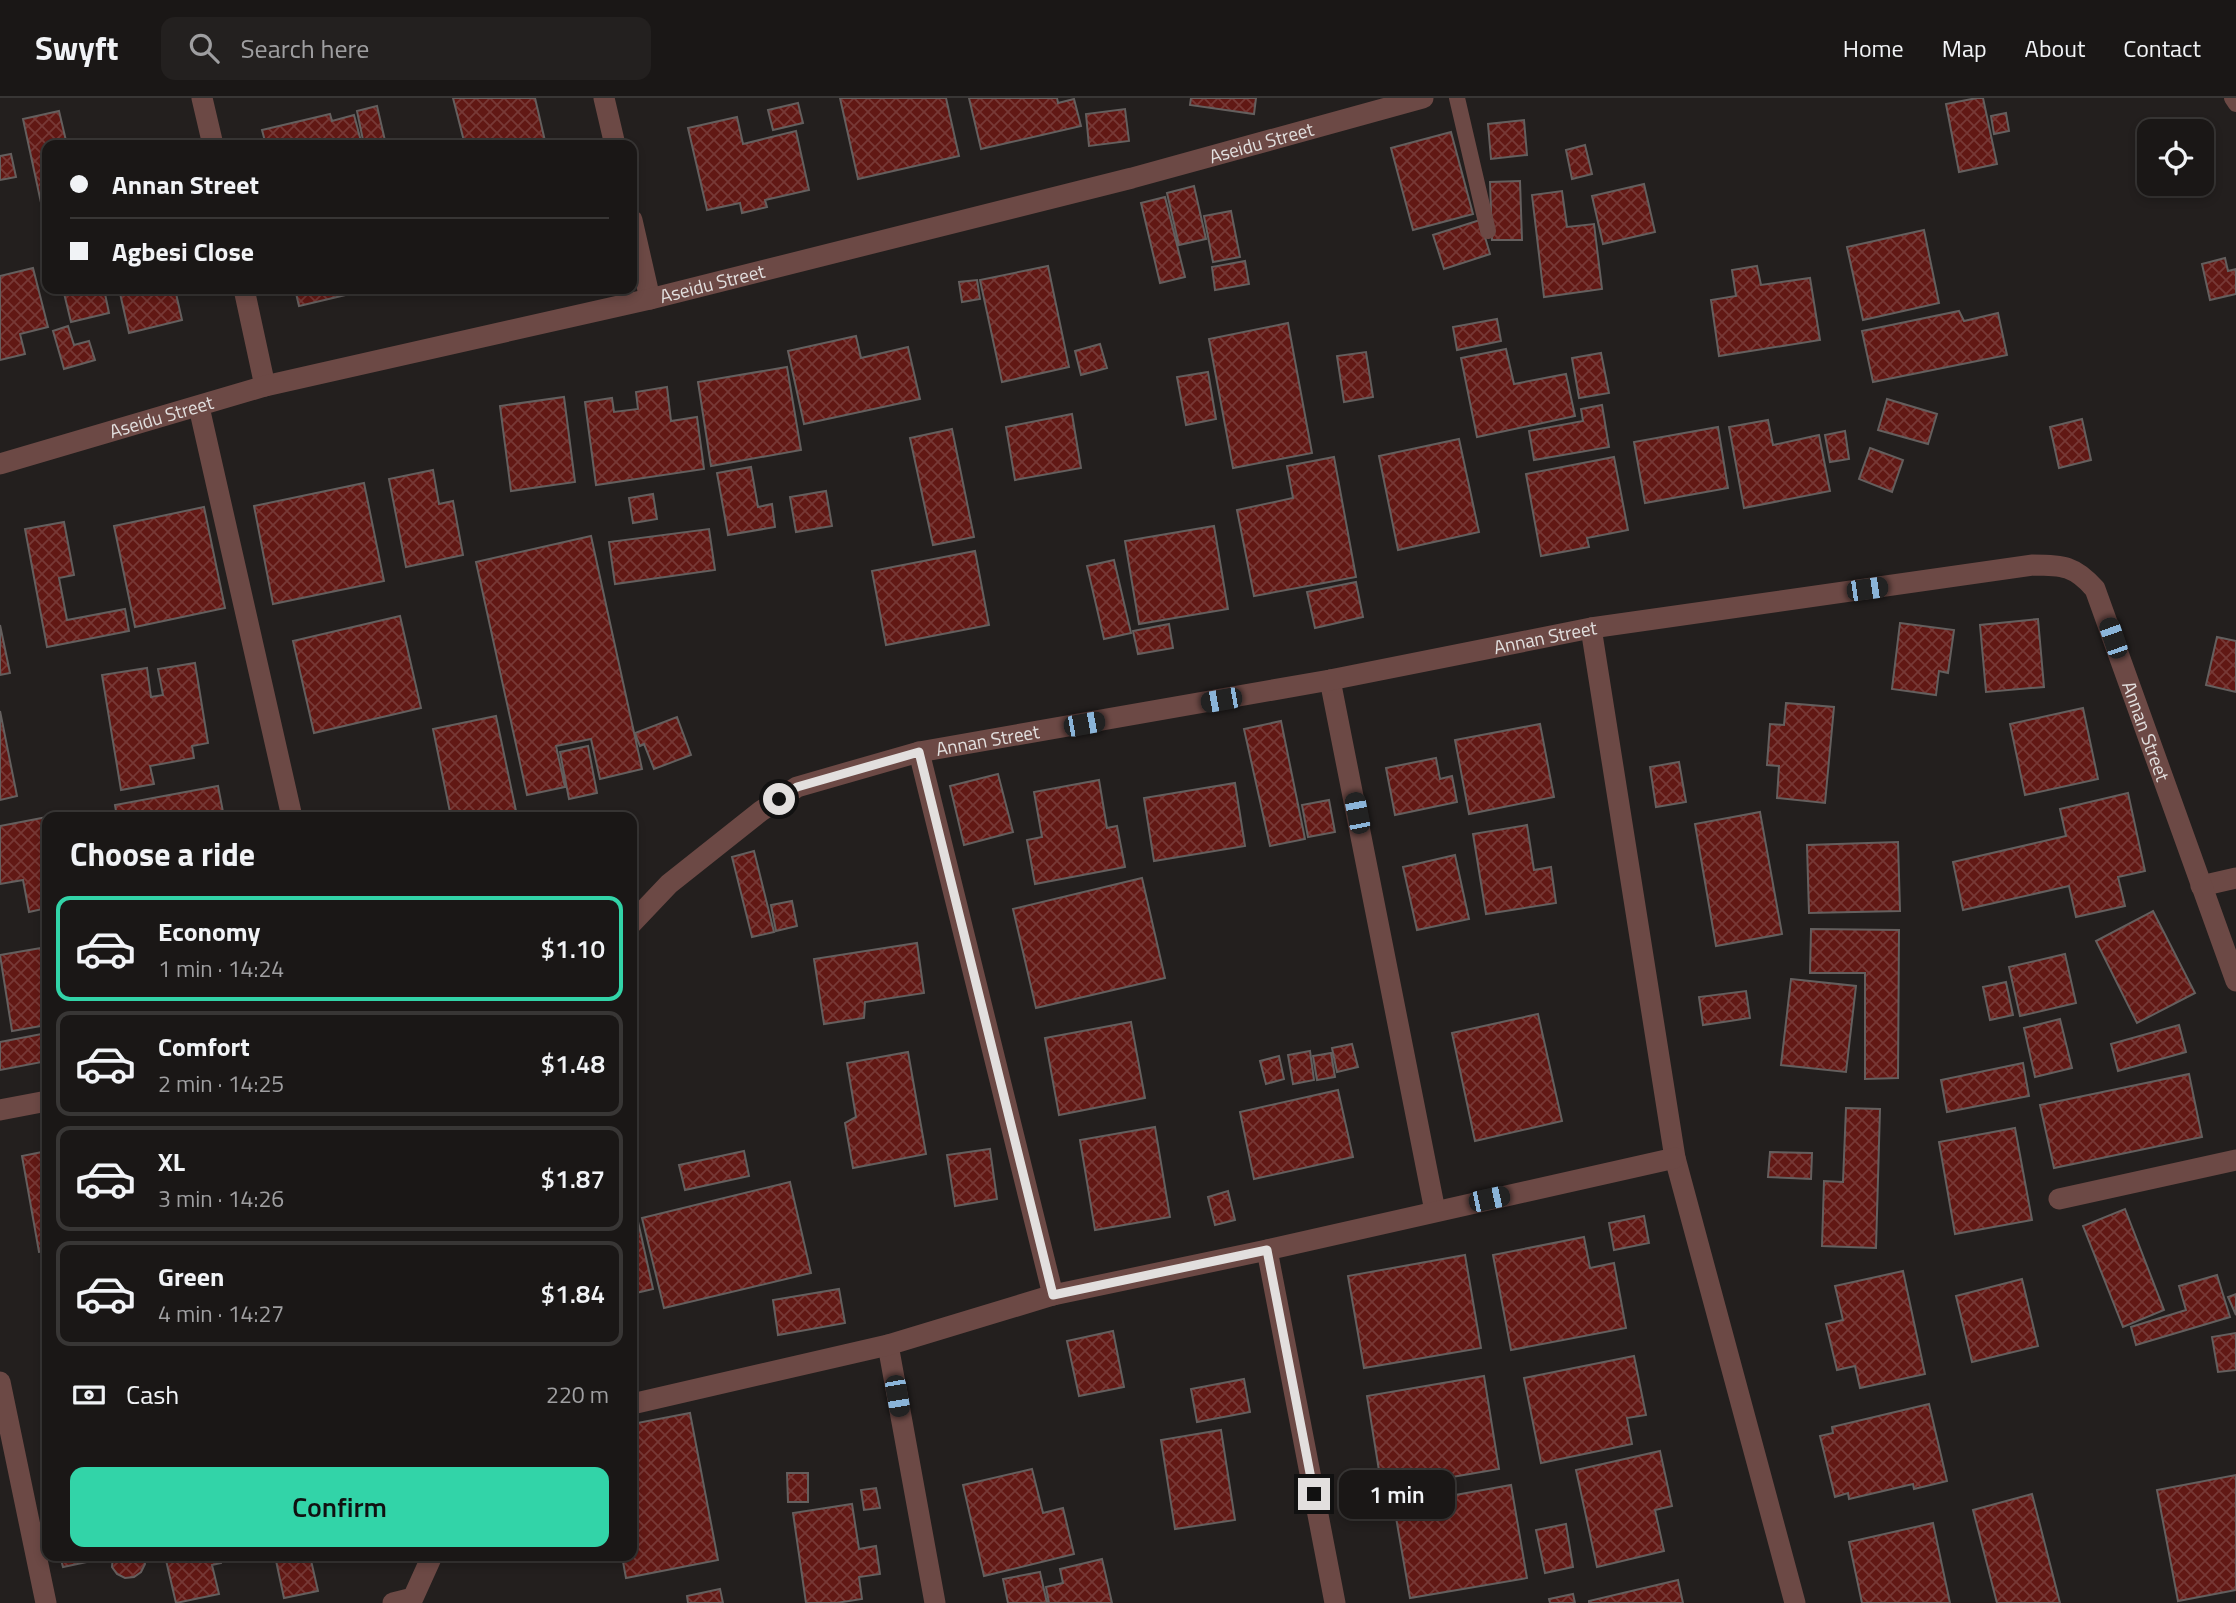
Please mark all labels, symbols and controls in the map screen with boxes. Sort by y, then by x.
search box [161,17,651,80]
text: Swyft [35,23,119,73]
icon: search [185,29,223,67]
text: Search here [241,29,369,68]
text: Home [1843,30,1904,66]
text: Map [1942,30,1987,66]
text: About [2025,30,2085,66]
text: Contact [2123,30,2201,66]
street label: Aseidu Street [1206,114,1317,170]
map controls [2137,119,2214,196]
button: locate [2137,119,2214,196]
text: Annan Street [112,165,259,204]
text: Agbesi Close [112,232,254,271]
street label: Aseidu Street [656,256,768,310]
street label: Aseidu Street [105,387,217,445]
car [1845,576,1890,602]
street label: Annan Street [1491,612,1599,661]
car [2097,615,2130,661]
street label: Annan Street [2115,677,2178,786]
car [1199,686,1244,714]
car [1062,710,1107,738]
street label: Annan Street [933,716,1042,763]
route start [763,783,795,815]
car [1343,790,1372,836]
text: Choose a ride [70,830,255,878]
text: Economy [158,912,260,951]
icon: car [74,917,137,980]
text: $1.10 [541,929,605,968]
text: 1 min · 14:24 [158,951,284,986]
text: Comfort [158,1027,250,1066]
icon: car [74,1032,137,1095]
text: $1.48 [541,1044,605,1083]
text: 2 min · 14:25 [158,1066,284,1101]
text: XL [158,1142,185,1181]
icon: car [74,1147,137,1210]
text: $1.87 [541,1159,605,1198]
text: 3 min · 14:26 [158,1181,284,1216]
car [1467,1184,1512,1214]
text: Green [158,1257,224,1296]
icon: car [74,1262,137,1325]
text: $1.84 [541,1274,605,1313]
text: 4 min · 14:27 [158,1296,284,1331]
car [884,1373,911,1419]
text: Cash [126,1375,179,1414]
icon: cash [70,1376,108,1414]
text: 220 m [546,1377,609,1412]
button: Confirm [70,1467,609,1547]
callout: 1 min [1338,1470,1454,1518]
text: 1 min [1369,1477,1425,1512]
route end [1298,1478,1330,1510]

